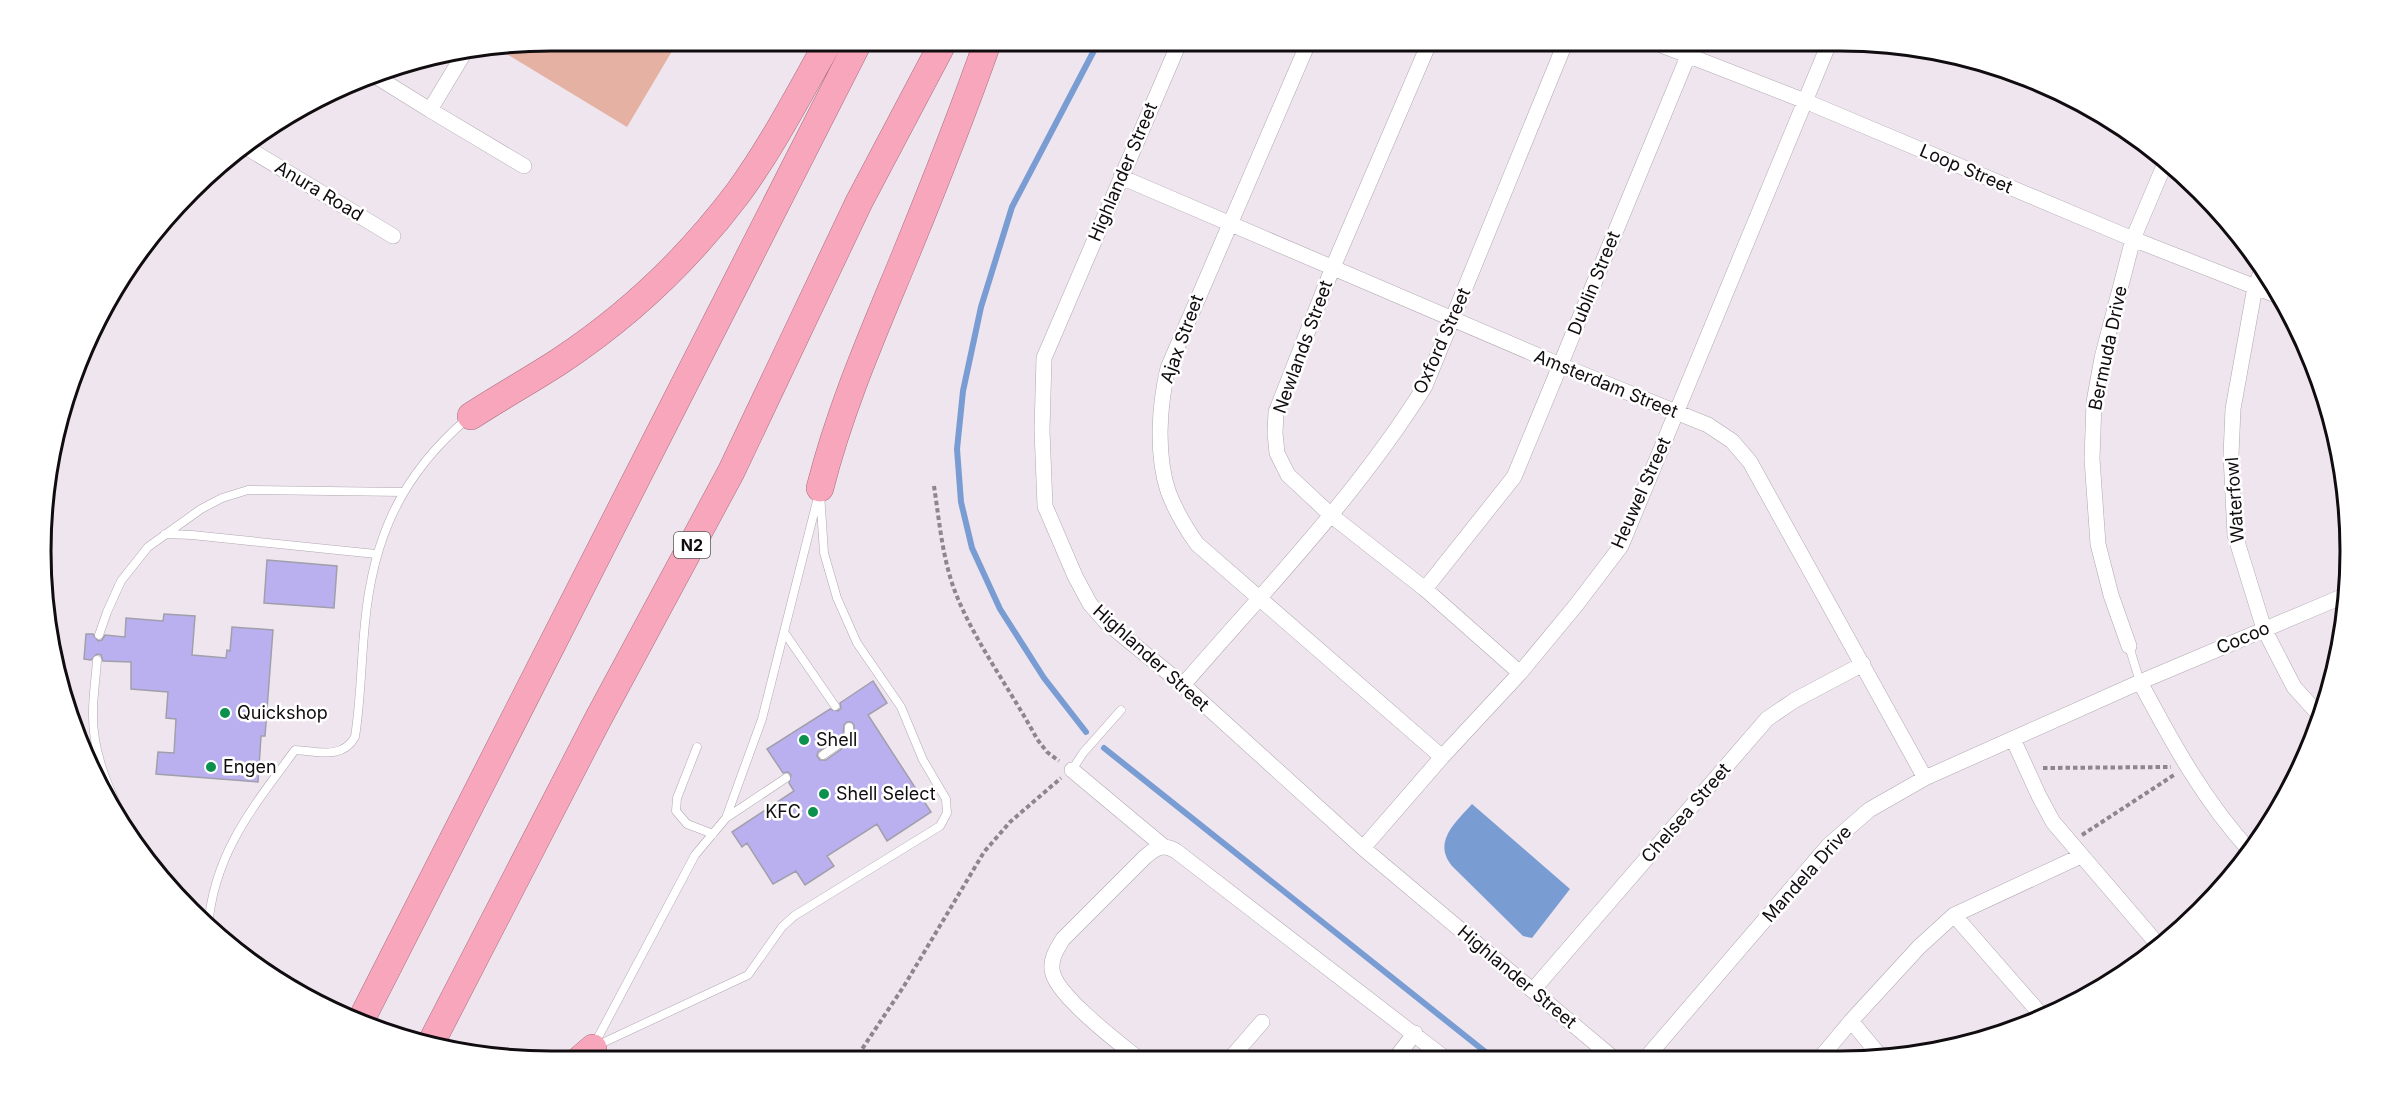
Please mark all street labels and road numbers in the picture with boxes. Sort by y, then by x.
street label: Highlander Street [1084,99,1161,244]
street label: Loop Street [1917,140,2016,198]
street label: Anura Road [271,156,367,225]
street label: Dublin Street [1563,228,1624,338]
street label: Newlands Street [1269,277,1336,416]
street label: Oxford Street [1409,284,1474,397]
street label: Bermuda Drive [2084,284,2131,412]
street label: Ajax Street [1156,292,1207,386]
street label: Amsterdam Street [1531,345,1681,422]
street label: Heuwel Street [1607,434,1675,552]
street label: Waterfowl [2221,456,2248,544]
road number: N2 [674,532,710,558]
street label: Highlander Street [1089,600,1214,715]
street label: Cocoo [2213,617,2273,658]
street label: Chelsea Street [1637,759,1735,867]
street label: Mandela Drive [1758,821,1855,926]
street label: Highlander Street [1454,921,1581,1033]

